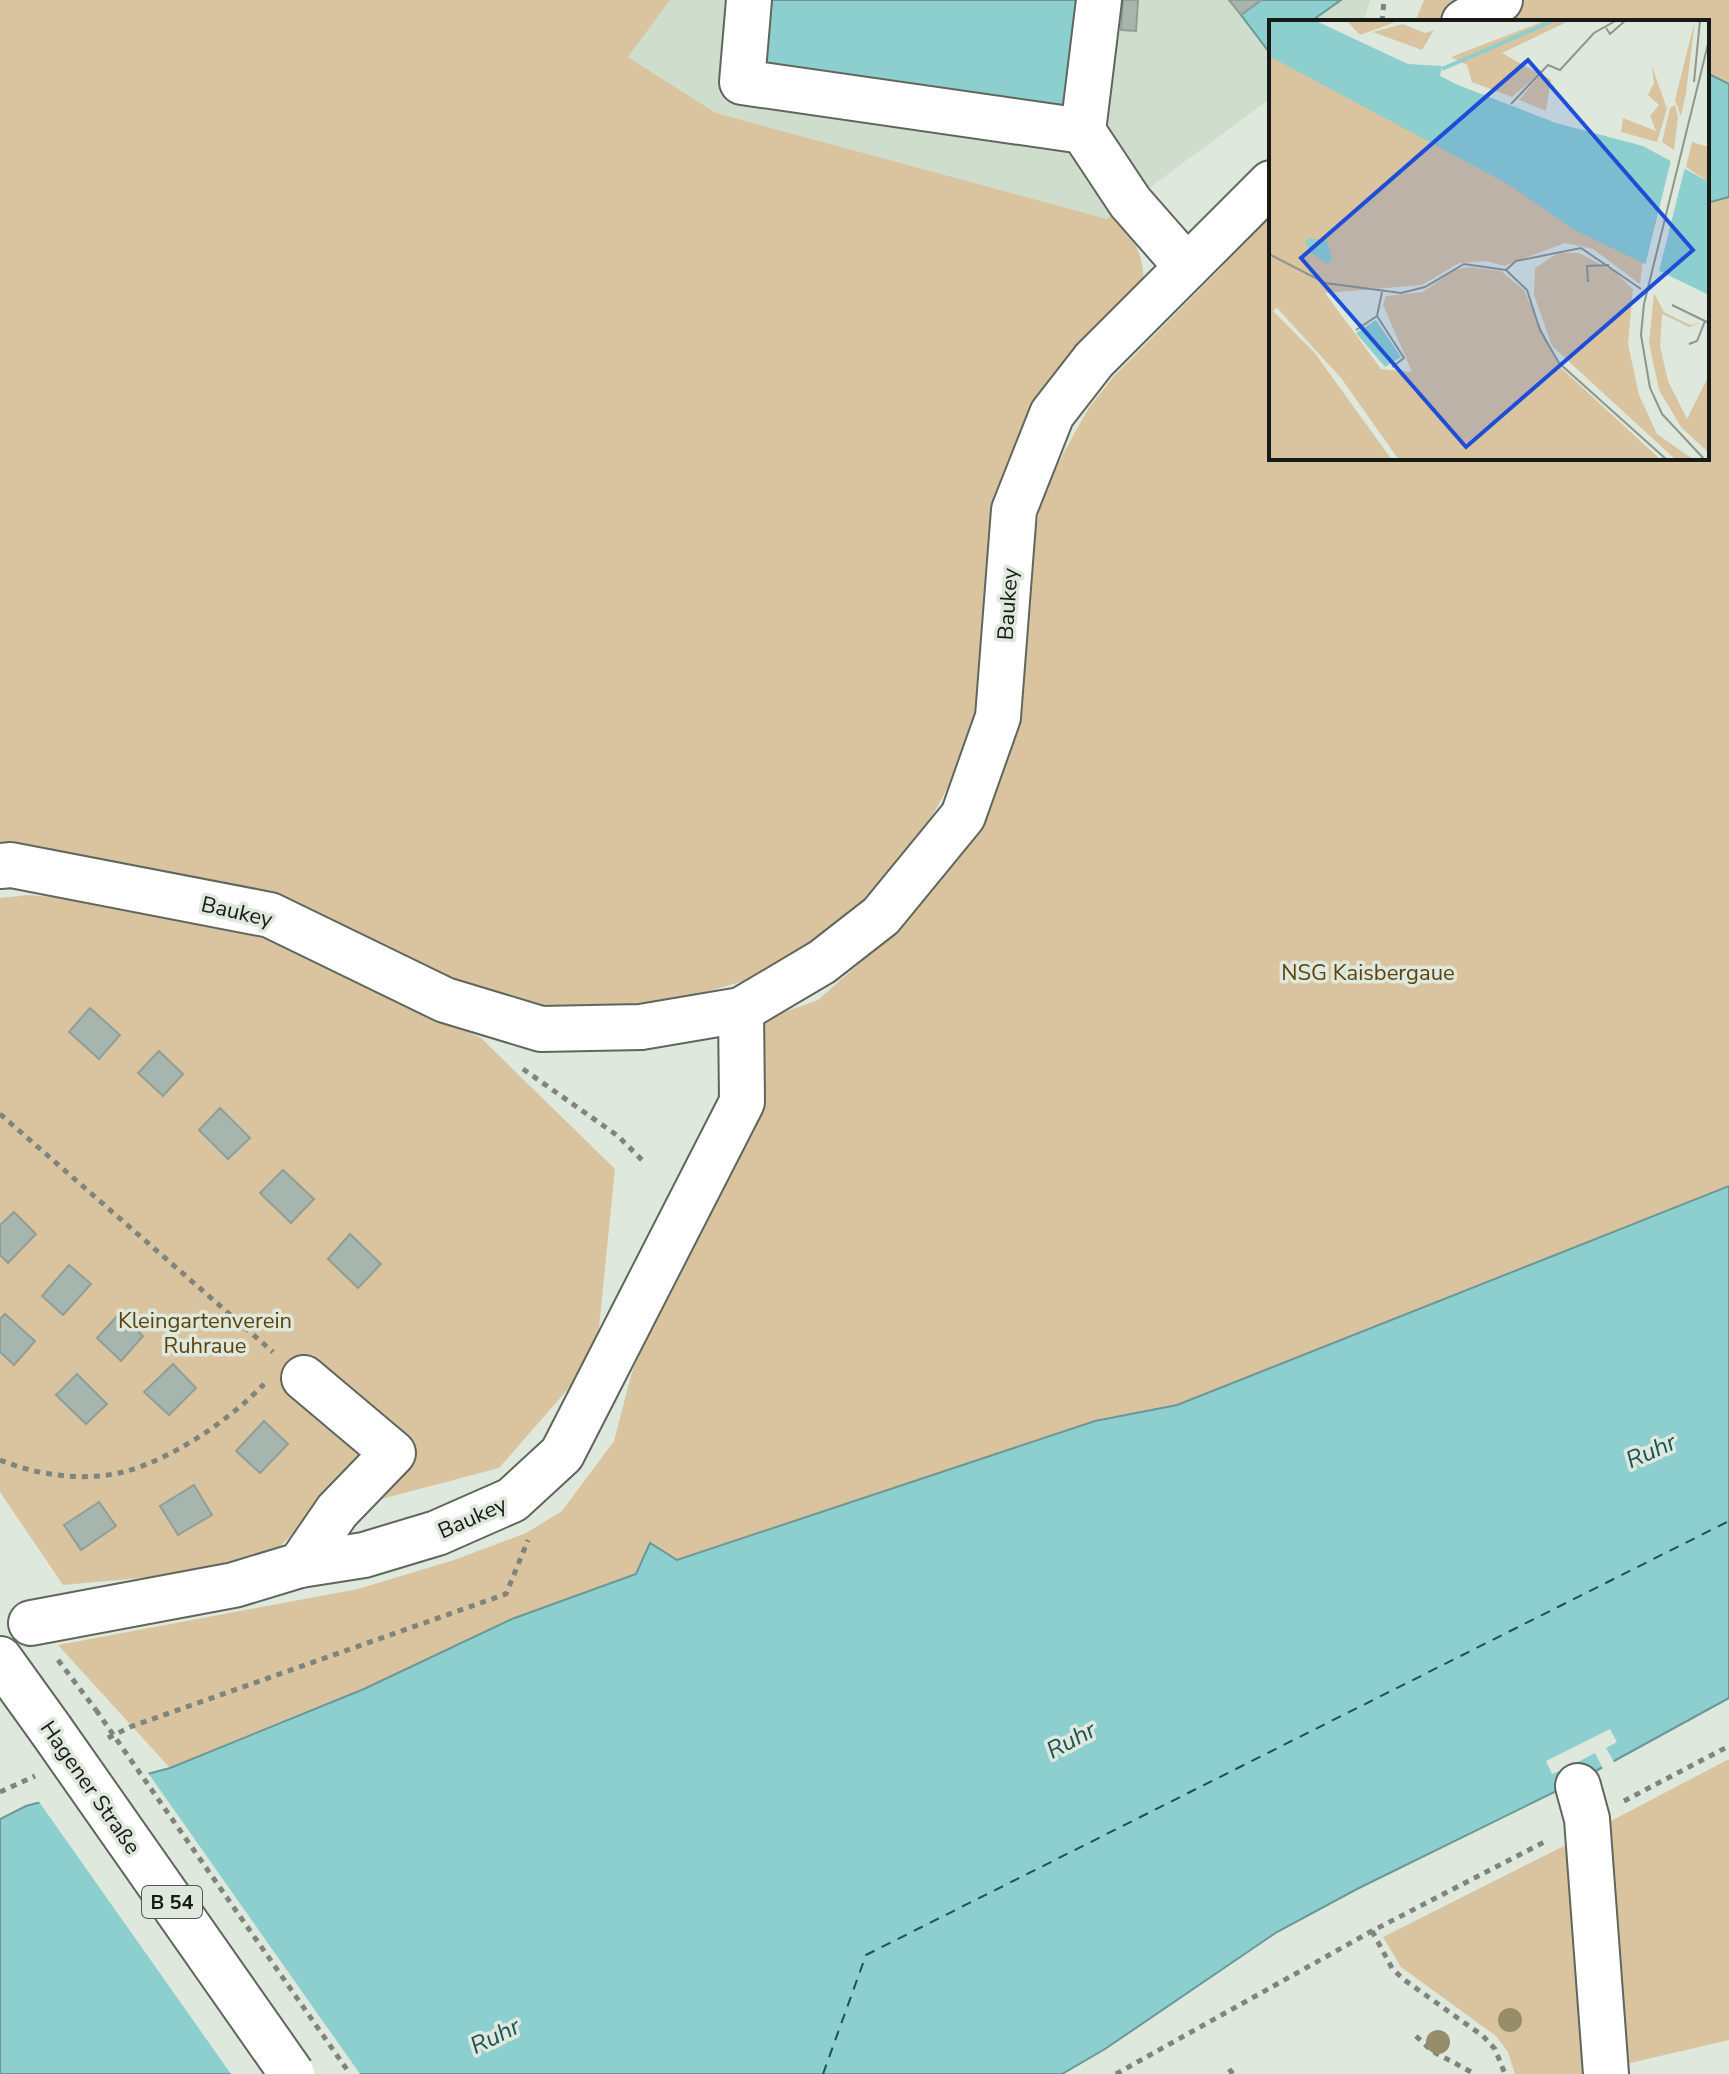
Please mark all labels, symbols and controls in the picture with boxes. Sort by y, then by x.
inset map [1269,20,1709,460]
street label: Baukey [991,566,1026,641]
street label: Baukey [198,889,276,935]
park label: NSG Kaisbergaue [1281,958,1455,988]
park label: Kleingartenverein Ruhraue [118,1306,292,1361]
water label: Ruhr [1621,1425,1682,1476]
street label: Baukey [433,1489,512,1546]
water label: Ruhr [1041,1713,1103,1766]
street label: Hagener Straße [33,1715,147,1860]
road number: B 54 [142,1886,202,1918]
water label: Ruhr [465,2010,527,2062]

